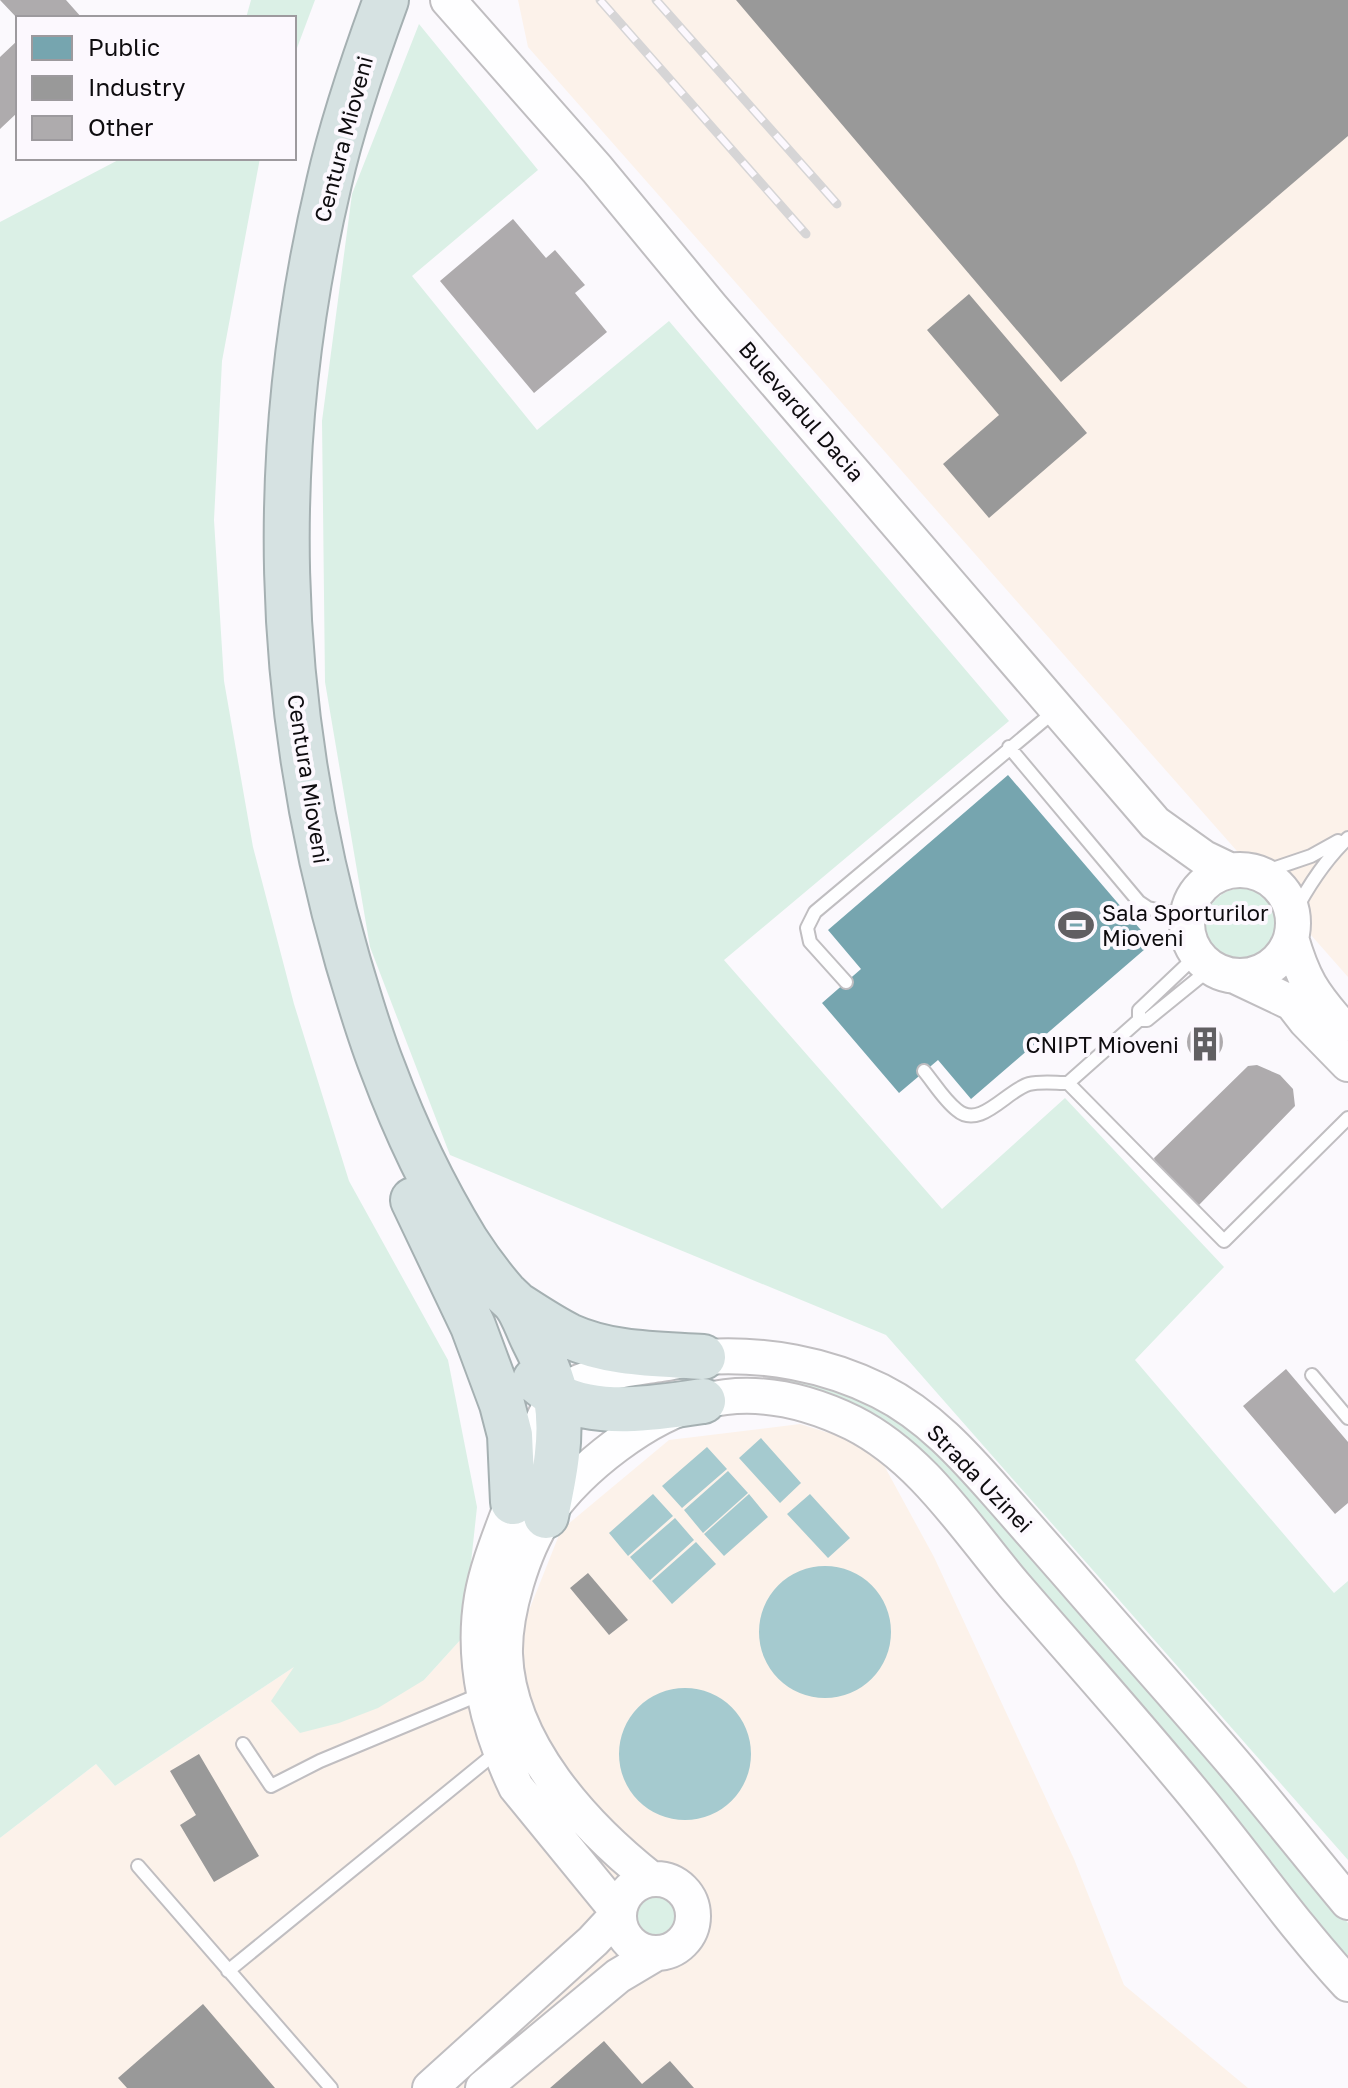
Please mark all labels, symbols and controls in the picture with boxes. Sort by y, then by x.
legend [16,16,296,160]
text: Public [88,32,160,61]
street label: Centura Mioveni [308,53,378,225]
text: Industry [88,72,185,101]
text: Other [88,112,153,141]
street label: Bulevardul Dacia [734,335,870,487]
street label: Centura Mioveni [282,692,336,866]
place label: Sala Sporturilor Mioveni [1102,899,1269,951]
sports icon: Sala Sporturilor Mioveni [1057,906,1095,944]
building icon: CNIPT Mioveni [1186,1025,1224,1063]
place label: CNIPT Mioveni [1025,1031,1179,1058]
street label: Strada Uzinei [922,1418,1038,1538]

